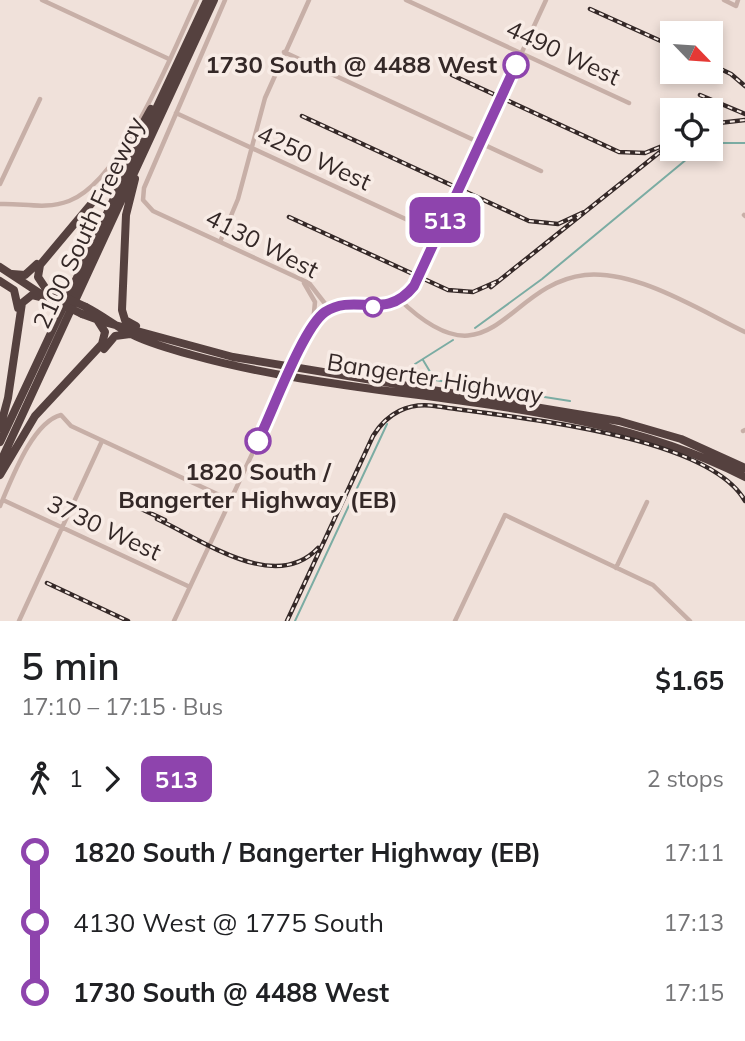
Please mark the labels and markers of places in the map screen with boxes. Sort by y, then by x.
place label: 1730 South @ 4488 West [205,49,497,79]
marker: 1730 South @ 4488 West [503,52,529,78]
unlabelled marker [363,297,383,317]
marker: 1820 South / Bangerter Highway (EB) [245,428,271,454]
place label: 1820 South / Bangerter Highway (EB) [118,456,398,514]

